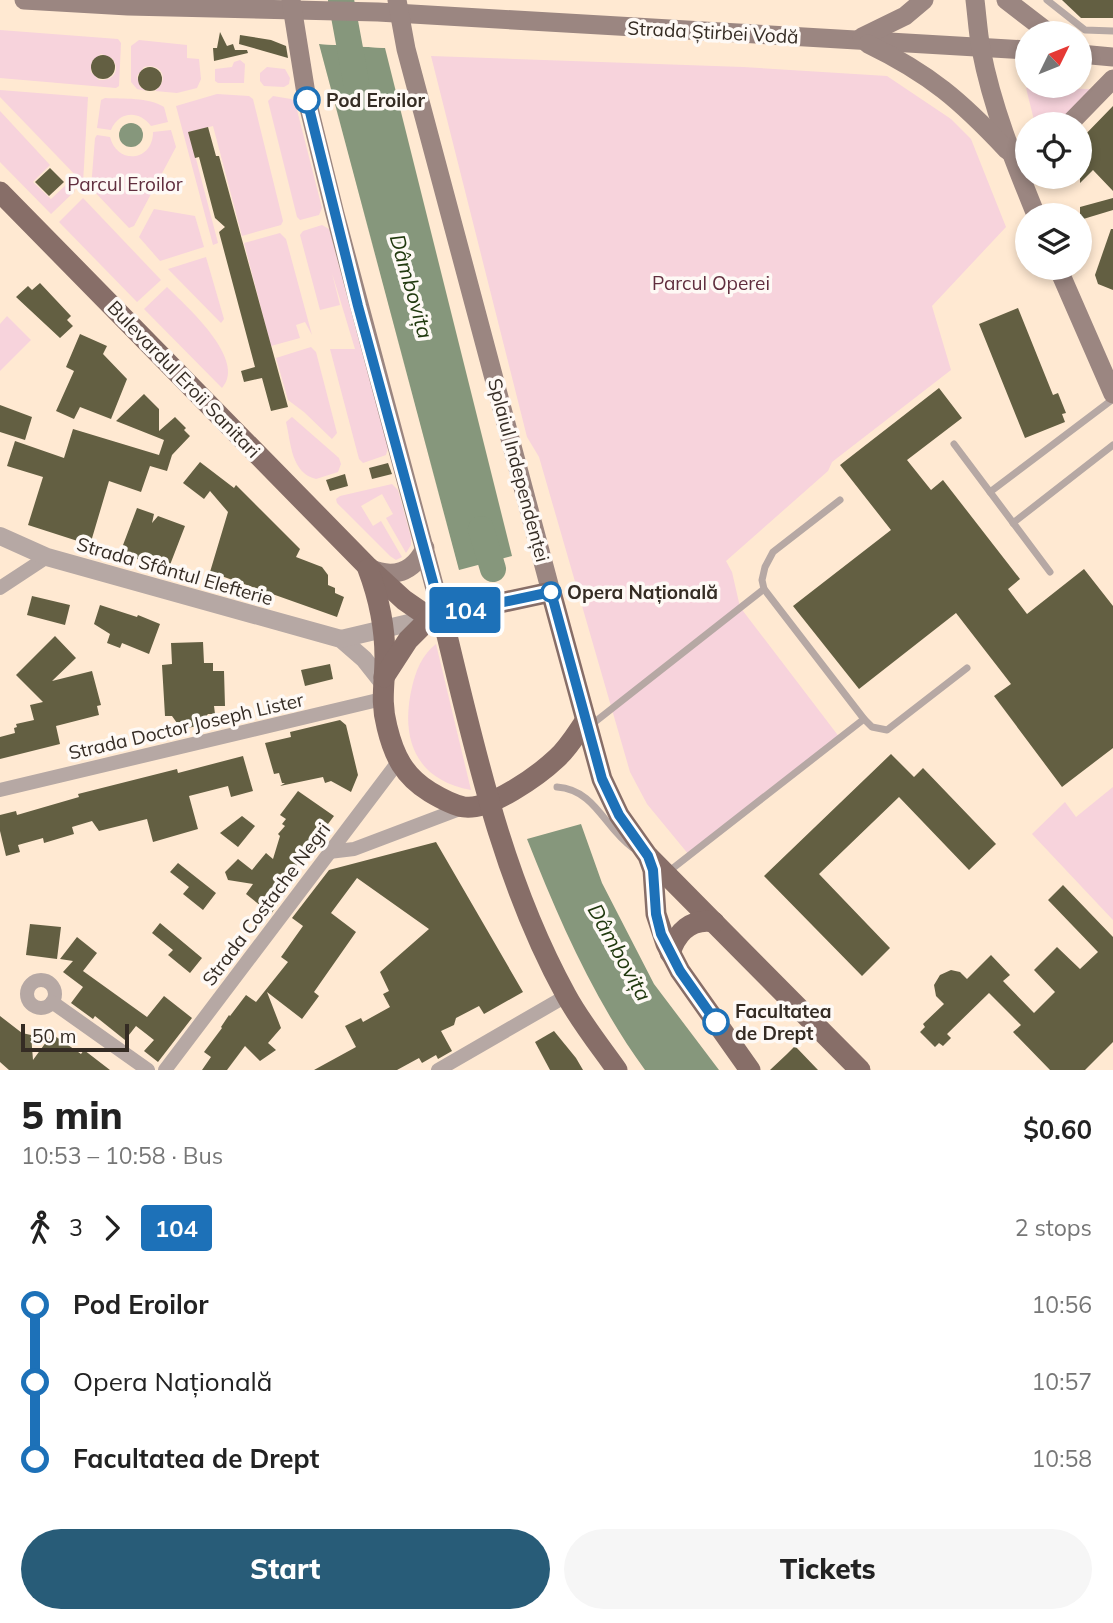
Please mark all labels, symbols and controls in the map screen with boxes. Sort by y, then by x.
street label: Strada Știrbei Vodă [627,16,799,49]
north arrow [1015,21,1092,98]
map controls [1015,21,1092,280]
marker: Pod Eroilor [294,87,320,113]
place label: Pod Eroilor [326,88,425,112]
button: locate [1015,112,1092,189]
park label: Parcul Eroilor [67,172,183,196]
button: layers [1015,203,1092,280]
water label: Dâmbovița [384,231,439,341]
park label: Parcul Operei [652,271,770,295]
street label: Bulevardul Eroii Sanitari [103,295,265,463]
street label: Splaiul Independenței [482,376,555,565]
street label: Strada Sfântul Elefterie [74,532,276,610]
place label: Opera Națională [567,580,718,604]
marker: Opera Națională [541,582,561,602]
line badge: 104 [425,587,505,633]
text: 104 [443,595,487,625]
street label: Strada Doctor Joseph Lister [66,687,306,765]
street label: Strada Costache Negri [197,818,335,990]
water label: Dâmbovița [582,899,657,1006]
place label: Facultatea de Drept [735,999,831,1045]
marker: Facultatea de Drept [703,1009,729,1035]
scale bar [21,1021,130,1053]
text: 50 m [32,1024,76,1048]
text: 5 min [21,1091,123,1139]
text: $0.60 [1023,1113,1092,1146]
text: 10:53 – 10:58 · Bus [21,1141,223,1170]
icon: walk [21,1209,59,1247]
icon: forward [93,1209,131,1247]
text: 3 [69,1213,83,1242]
text: 104 [155,1213,198,1243]
text: 2 stops [1015,1213,1092,1242]
text: Pod Eroilor [73,1288,208,1321]
text: 10:56 [1032,1290,1092,1319]
text: Opera Națională [73,1365,272,1398]
text: 10:57 [1032,1367,1092,1396]
text: Facultatea de Drept [73,1442,319,1475]
text: 10:58 [1032,1444,1092,1473]
button: Start [21,1529,550,1609]
button: Tickets [564,1529,1092,1609]

